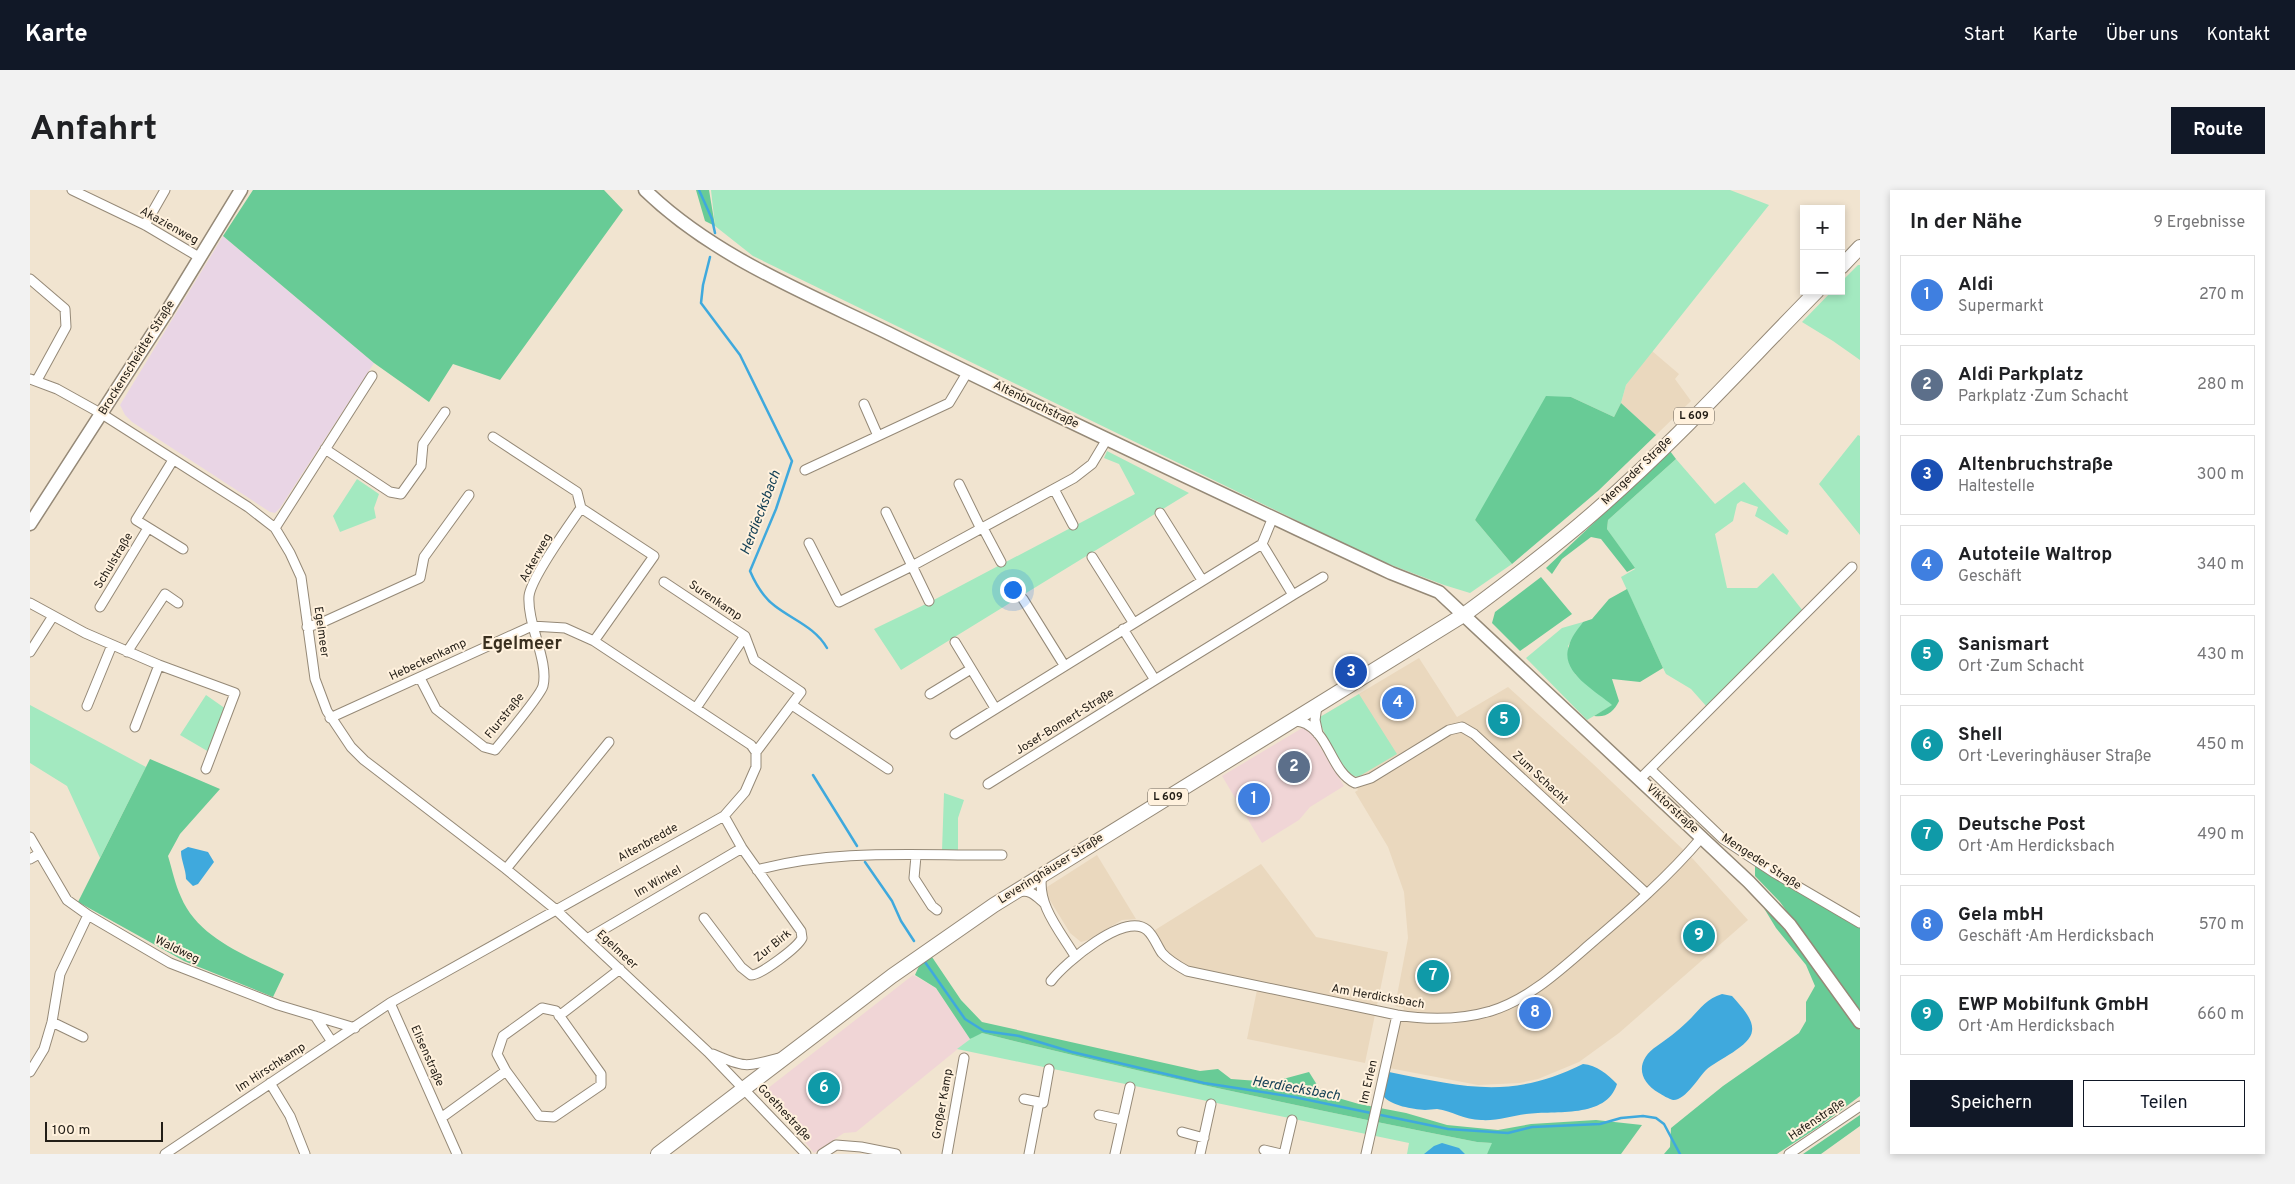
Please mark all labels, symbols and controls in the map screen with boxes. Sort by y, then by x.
text: Karte [25,20,88,50]
text: Start [1964,24,2005,47]
text: Karte [2033,24,2078,47]
text: Über uns [2106,24,2178,47]
text: Kontakt [2206,24,2270,47]
button: Route [2171,107,2265,154]
text: Anfahrt [30,108,157,152]
street label: Akazienweg [137,203,201,249]
map controls [1800,205,1845,295]
button: + [1800,205,1845,250]
text: In der Nähe [1910,209,2022,236]
text: 9 Ergebnisse [2153,213,2245,233]
button: − [1800,250,1845,295]
text: Aldi [1958,273,1994,297]
text: 1 [1924,285,1930,305]
text: 270 m [2199,285,2244,305]
text: Supermarkt [1958,297,2044,317]
street label: Brockenscheidter Straße [95,298,179,418]
text: Aldi Parkplatz [1958,363,2084,387]
text: 2 [1922,375,1932,395]
text: 280 m [2197,375,2244,395]
street label: Altenbruchstraße [991,377,1081,433]
text: Parkplatz · Zum Schacht [1958,387,2129,407]
road number: L 609 [1674,408,1714,425]
street label: Mengeder Straße [1598,433,1676,509]
text: Altenbruchstraße [1958,453,2113,477]
text: 3 [1922,465,1932,485]
text: 300 m [2197,465,2244,485]
water label: Herdiecksbach [737,468,785,558]
text: Haltestelle [1958,477,2035,497]
street label: Schulstraße [91,530,137,592]
street label: Ackerweg [516,531,556,585]
text: Autoteile Waltrop [1958,543,2112,567]
text: 4 [1922,555,1932,575]
text: 340 m [2197,555,2244,575]
text: Geschäft [1958,567,2022,587]
street label: Surenkamp [685,577,745,625]
your location [1000,577,1026,603]
street label: Egelmeer [310,605,333,659]
district label: Egelmeer [482,633,562,656]
text: Sanismart [1958,633,2049,657]
street label: Hebeckenkamp [387,635,469,685]
text: 5 [1922,645,1932,665]
text: 430 m [2197,645,2244,665]
pin: 3 [1335,653,1367,691]
text: Ort · Zum Schacht [1958,657,2084,677]
pin: 4 [1382,684,1414,722]
street label: Josef-Bomert-Straße [1013,685,1117,759]
street label: Flurstraße [482,690,528,742]
pin: 5 [1488,701,1520,739]
text: Shell [1958,723,2003,747]
text: 6 [1922,735,1932,755]
text: 450 m [2197,735,2244,755]
text: Ort · Leveringhäuser Straße [1958,747,2151,767]
pin: 2 [1278,748,1310,786]
street label: Zum Schacht [1509,748,1571,808]
pin: 1 [1238,780,1270,818]
street label: Viktorstraße [1642,781,1702,837]
road number: L 609 [1148,788,1188,806]
text: Deutsche Post [1958,813,2086,837]
street label: Altenbredde [615,820,681,866]
text: 7 [1923,825,1931,845]
text: 490 m [2197,825,2244,845]
street label: Leveringhäuser Straße [995,830,1107,908]
street label: Mengeder Straße [1718,830,1804,894]
text: Ort · Am Herdicksbach [1958,837,2115,857]
street label: Im Winkel [632,862,684,902]
text: Gela mbH [1958,903,2044,927]
text: 8 [1922,915,1932,935]
text: 570 m [2199,915,2244,935]
pin: 9 [1683,917,1715,955]
street label: Zur Birk [751,926,795,966]
street label: Egelmeer [593,927,641,974]
text: Geschäft · Am Herdicksbach [1958,927,2154,947]
street label: Waldweg [152,932,202,968]
pin: 7 [1417,957,1449,995]
street label: Am Herdicksbach [1330,981,1426,1013]
text: EWP Mobilfunk GmbH [1958,993,2149,1017]
pin: 8 [1519,994,1551,1032]
text: 9 [1922,1005,1932,1025]
text: 660 m [2197,1005,2244,1025]
text: Ort · Am Herdicksbach [1958,1017,2115,1037]
street label: Elisenstraße [406,1023,448,1089]
street label: Im Hirschkamp [233,1039,309,1097]
street label: Im Erlen [1356,1058,1382,1106]
street label: Großer Kamp [929,1067,957,1141]
pin: 6 [808,1069,840,1107]
water label: Herdiecksbach [1251,1073,1342,1105]
button: Speichern [1910,1080,2073,1127]
button: Teilen [2083,1080,2245,1127]
street label: Goethestraße [753,1081,815,1145]
street label: Hafenstraße [1786,1095,1848,1145]
scale bar [45,1119,162,1142]
text: 100 m [52,1122,90,1139]

